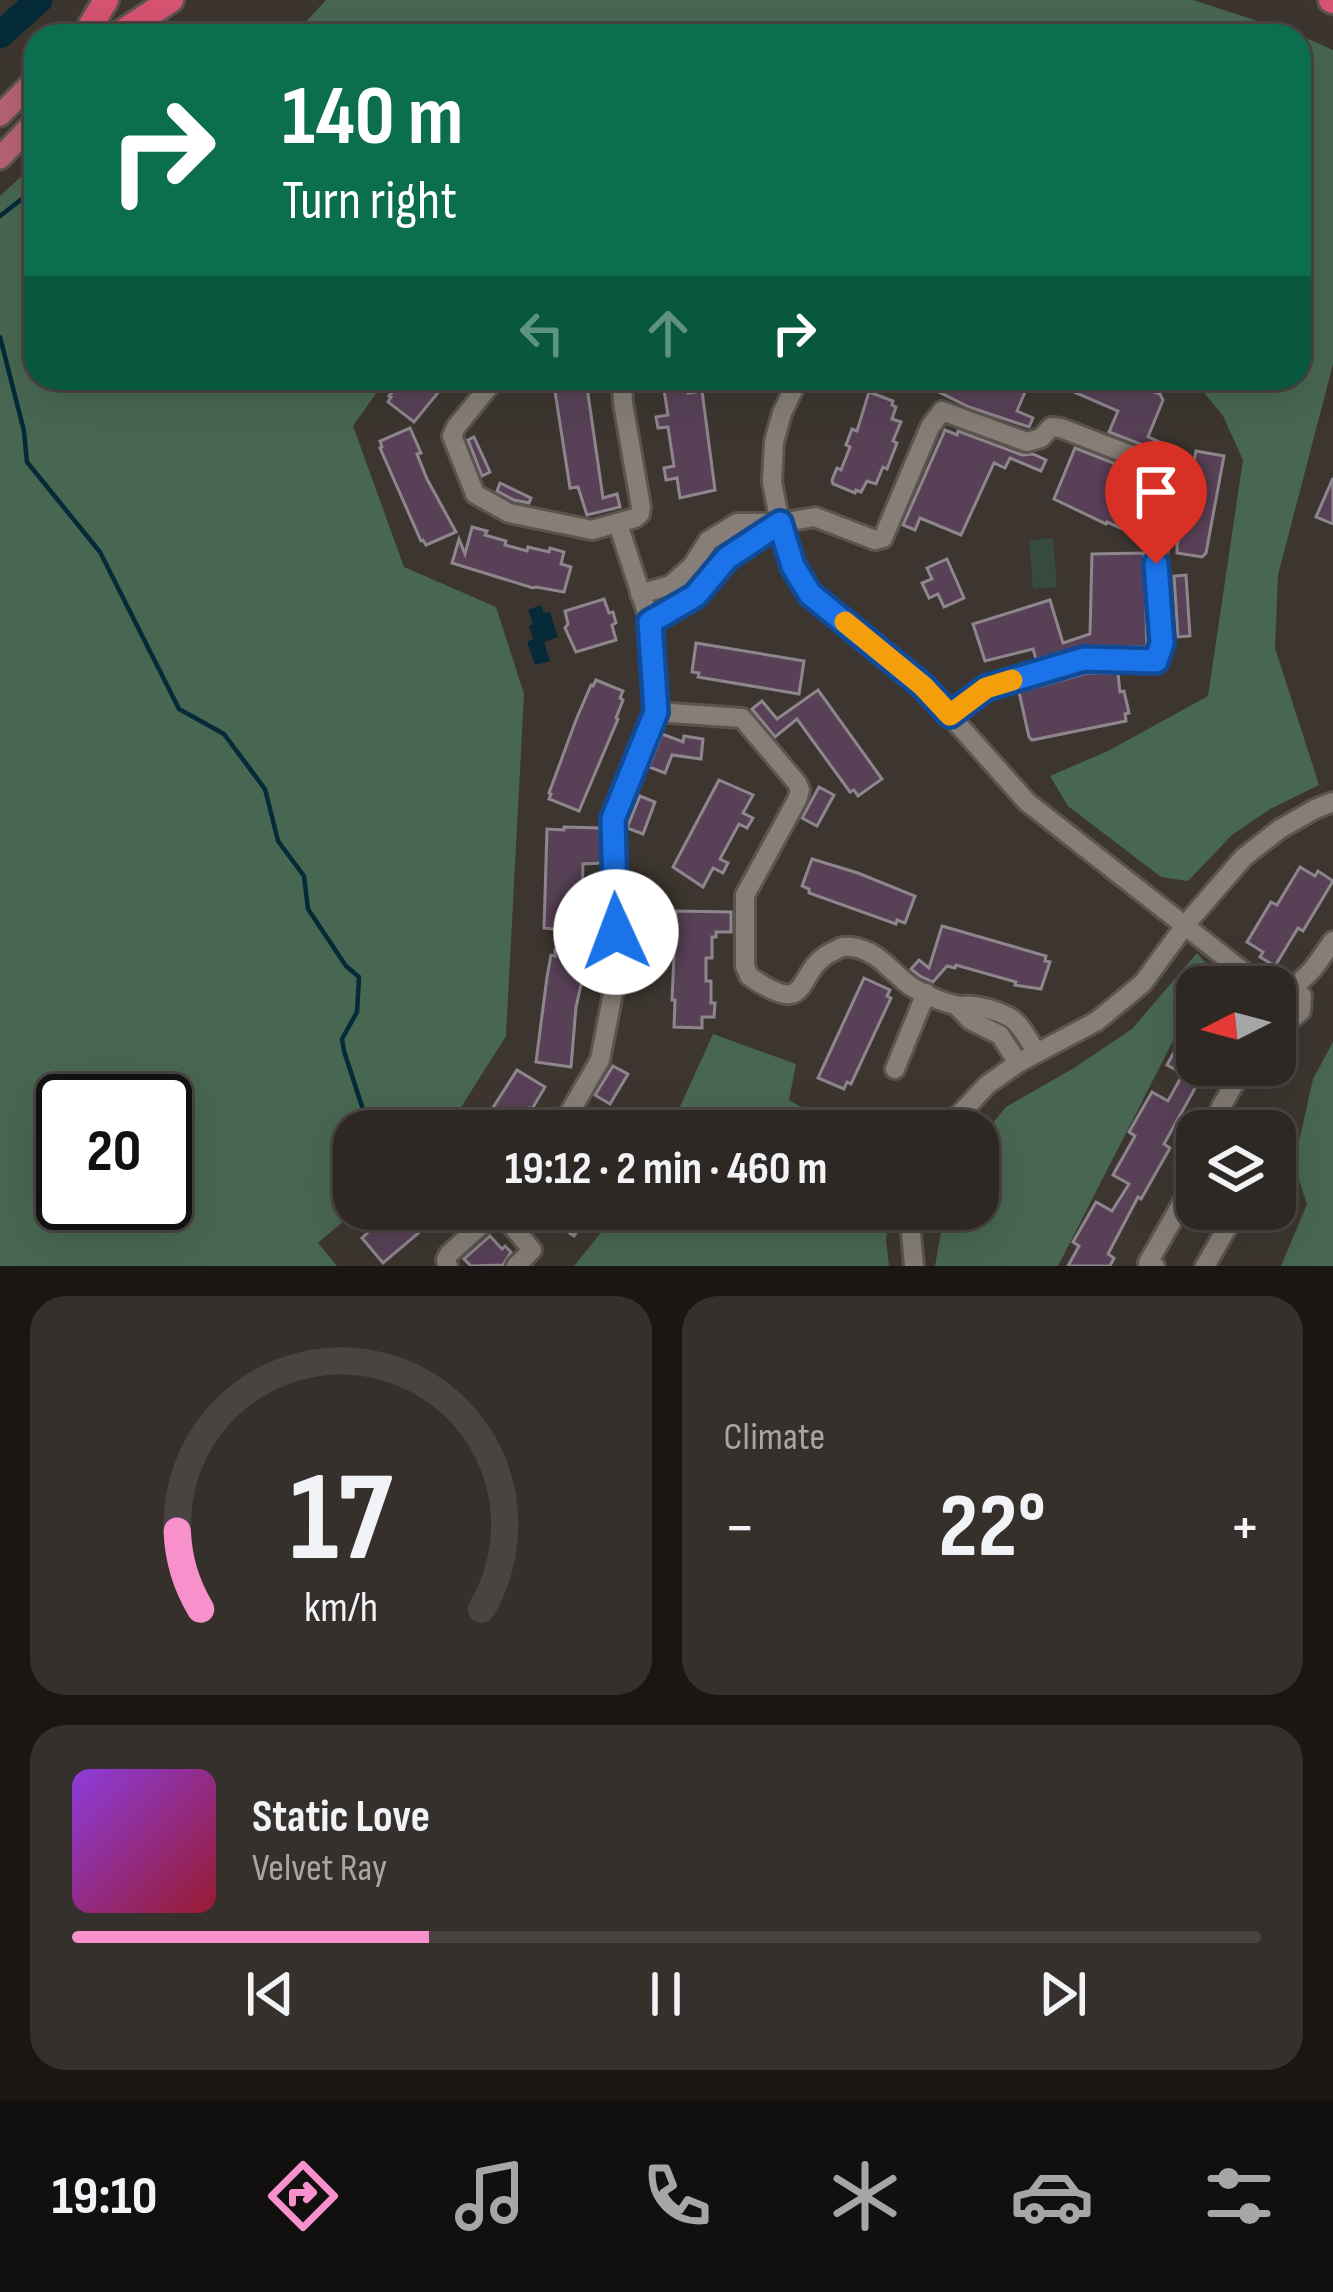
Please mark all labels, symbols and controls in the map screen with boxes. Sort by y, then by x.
text: 140 m [282,67,463,168]
icon: right [84,72,240,228]
text: Turn right [282,169,457,234]
icon: left [509,300,575,366]
icon: ahead [635,300,701,366]
icon: right [761,300,827,366]
pin [1105,441,1207,564]
icon: arrive [1123,459,1189,525]
position arrow [553,869,679,995]
north arrow [1176,966,1296,1086]
map controls [1176,966,1296,1230]
speed limit sign: 20 [36,1074,192,1230]
button: layers [1176,1110,1296,1230]
text: 19:12 · 2 min · 460 m [505,1142,827,1197]
text: Climate [724,1414,825,1461]
text: 17 [289,1446,393,1595]
text: 22° [939,1474,1046,1582]
text: − [724,1489,756,1568]
text: + [1229,1489,1261,1568]
text: km/h [304,1581,378,1633]
text: Static Love [252,1790,430,1845]
text: Velvet Ray [252,1845,387,1892]
icon: previous [237,1961,303,2027]
icon: pause [633,1961,699,2027]
icon: next [1030,1961,1096,2027]
icon: directions [261,2154,345,2238]
icon: music [448,2154,532,2238]
icon: phone [635,2154,719,2238]
icon: climate [823,2154,907,2238]
icon: car [1010,2154,1094,2238]
icon: filters [1197,2154,1281,2238]
text: 19:10 [52,2164,157,2229]

